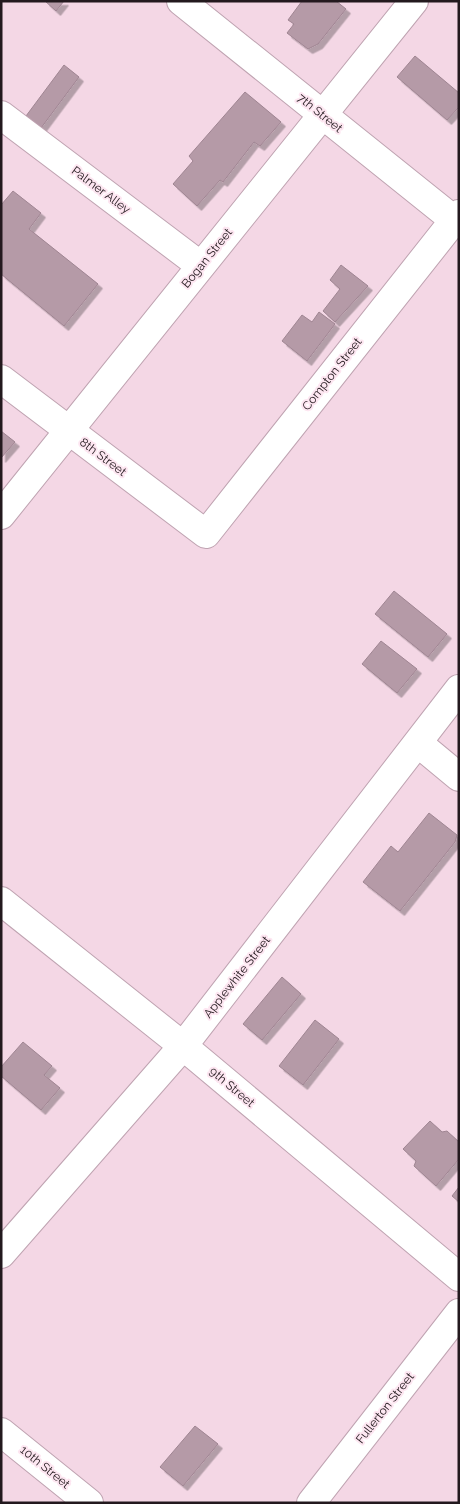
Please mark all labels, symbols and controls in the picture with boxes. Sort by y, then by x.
street label: 7th Street [295,91,345,135]
street label: Palmer Alley [69,163,134,217]
street label: Bogan Street [179,225,235,291]
street label: Compton Street [299,335,365,413]
street label: 8th Street [77,435,129,479]
street label: Applewhite Street [201,933,273,1021]
street label: 9th Street [207,1064,257,1110]
street label: Fullerton Street [353,1370,417,1446]
street label: 10th Street [17,1443,73,1491]

